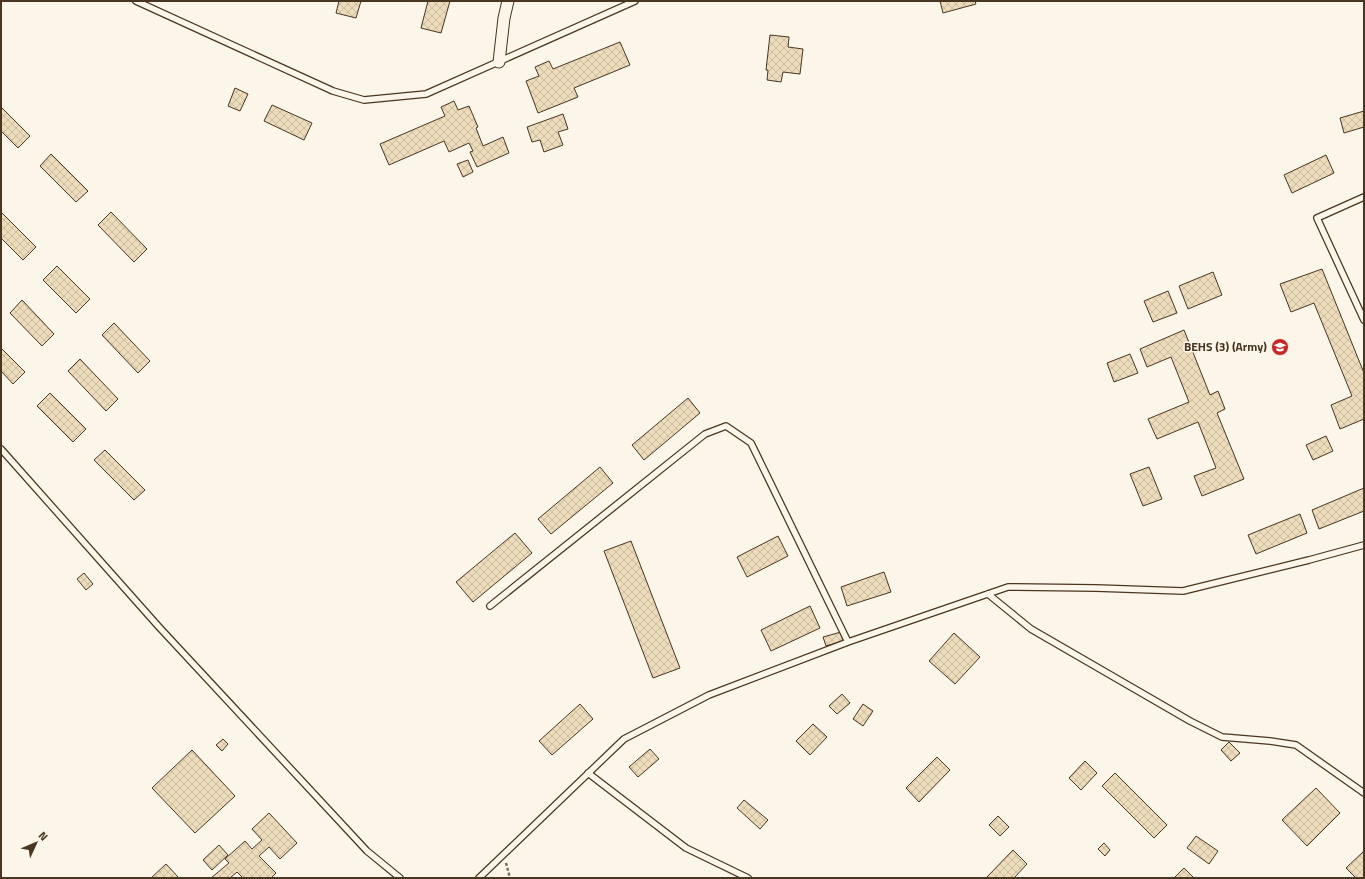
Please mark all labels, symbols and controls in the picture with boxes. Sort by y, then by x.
place label: BEHS (3) (Army) [1184,337,1267,356]
school or university icon: BEHS (3) (Army) [1270,337,1290,357]
north arrow [16,823,56,863]
text: N [35,828,52,844]

